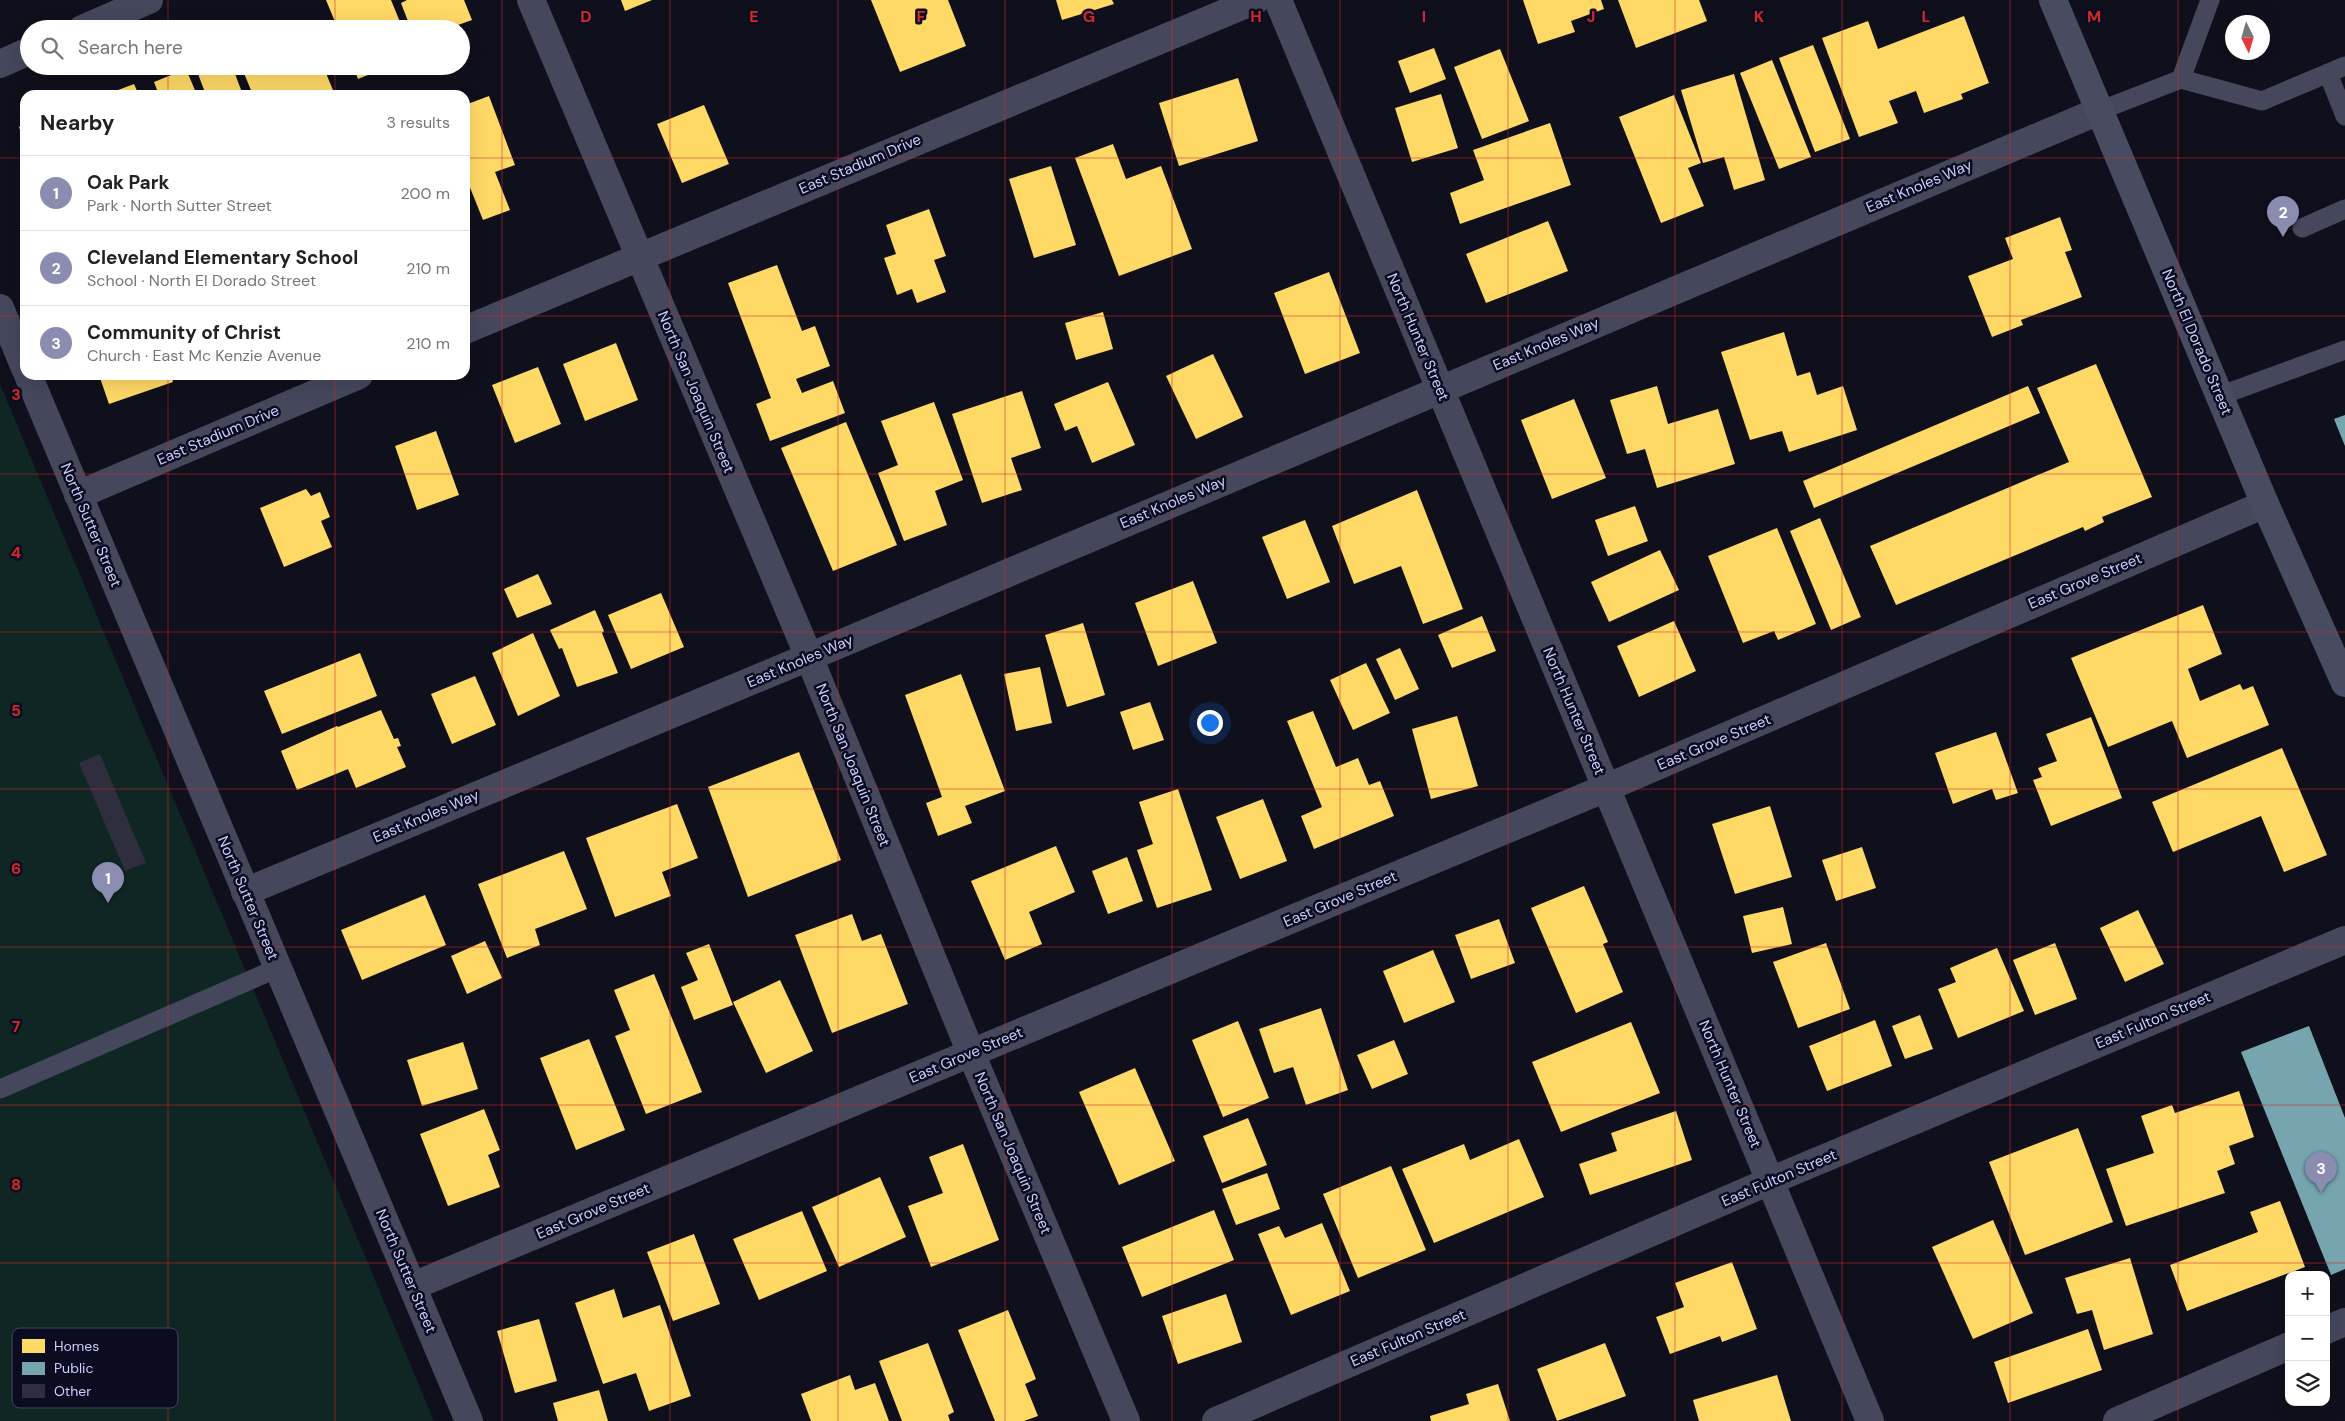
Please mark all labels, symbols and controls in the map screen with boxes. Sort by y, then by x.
text: D [580,6,592,27]
text: E [749,6,759,27]
text: F [917,6,926,27]
text: G [1083,6,1095,27]
text: H [1250,6,1262,27]
text: I [1422,6,1426,27]
text: J [1587,6,1595,27]
text: K [1754,6,1765,27]
text: L [1922,6,1931,27]
text: M [2087,6,2101,27]
north arrow [2225,15,2270,60]
search box [20,20,470,75]
icon: search [38,34,66,62]
text: Search here [78,35,183,60]
text: Nearby [40,109,114,137]
text: 3 results [387,112,450,133]
street label: East Stadium Drive [796,129,924,199]
street label: East Knoles Way [1863,154,1976,217]
text: Oak Park [87,170,169,195]
text: 1 [53,183,59,204]
text: 200 m [401,183,450,204]
text: Park · North Sutter Street [87,195,272,216]
pin: 2 [2267,196,2299,237]
text: Cleveland Elementary School [87,245,358,270]
text: 2 [51,258,61,279]
text: 210 m [406,258,450,279]
street label: North El Dorado Street [2157,266,2237,418]
text: School · North El Dorado Street [87,270,316,291]
street label: North Hunter Street [1382,270,1454,404]
street label: North San Joaquin Street [653,308,739,476]
street label: East Knoles Way [1490,312,1603,375]
text: Community of Christ [87,320,281,345]
text: 3 [51,333,61,354]
text: 210 m [406,333,450,354]
text: Church · East Mc Kenzie Avenue [87,345,321,366]
text: 3 [11,384,21,405]
street label: East Stadium Drive [154,400,282,470]
street label: North Sutter Street [56,460,126,590]
street label: East Knoles Way [1117,470,1230,533]
text: 4 [11,542,21,563]
street label: East Grove Street [2025,548,2145,614]
street label: East Knoles Way [744,629,857,692]
street label: North Hunter Street [1538,644,1610,778]
street label: North San Joaquin Street [811,681,895,850]
text: 5 [11,700,21,721]
street label: East Grove Street [1654,709,1774,775]
your location [1197,710,1223,736]
street label: East Knoles Way [370,784,483,847]
street label: North Sutter Street [213,833,283,963]
text: 6 [11,858,21,879]
pin: 1 [92,862,124,903]
street label: East Grove Street [1280,866,1400,932]
street label: East Fulton Street [2092,987,2214,1053]
text: 7 [12,1016,21,1037]
street label: North Hunter Street [1694,1017,1766,1151]
street label: East Grove Street [906,1022,1026,1088]
street label: North San Joaquin Street [970,1069,1056,1237]
street label: East Fulton Street [1718,1145,1840,1211]
pin: 3 [2305,1152,2337,1193]
text: 8 [11,1174,21,1195]
street label: East Grove Street [533,1178,653,1244]
street label: North Sutter Street [371,1206,441,1336]
map controls [2285,1271,2330,1406]
button: + [2285,1271,2330,1316]
street label: East Fulton Street [1347,1305,1469,1371]
button: − [2285,1316,2330,1361]
legend [12,1328,178,1408]
text: Homes [54,1337,99,1355]
text: Public [54,1359,93,1377]
button: layers [2285,1361,2330,1406]
text: Other [54,1382,92,1400]

